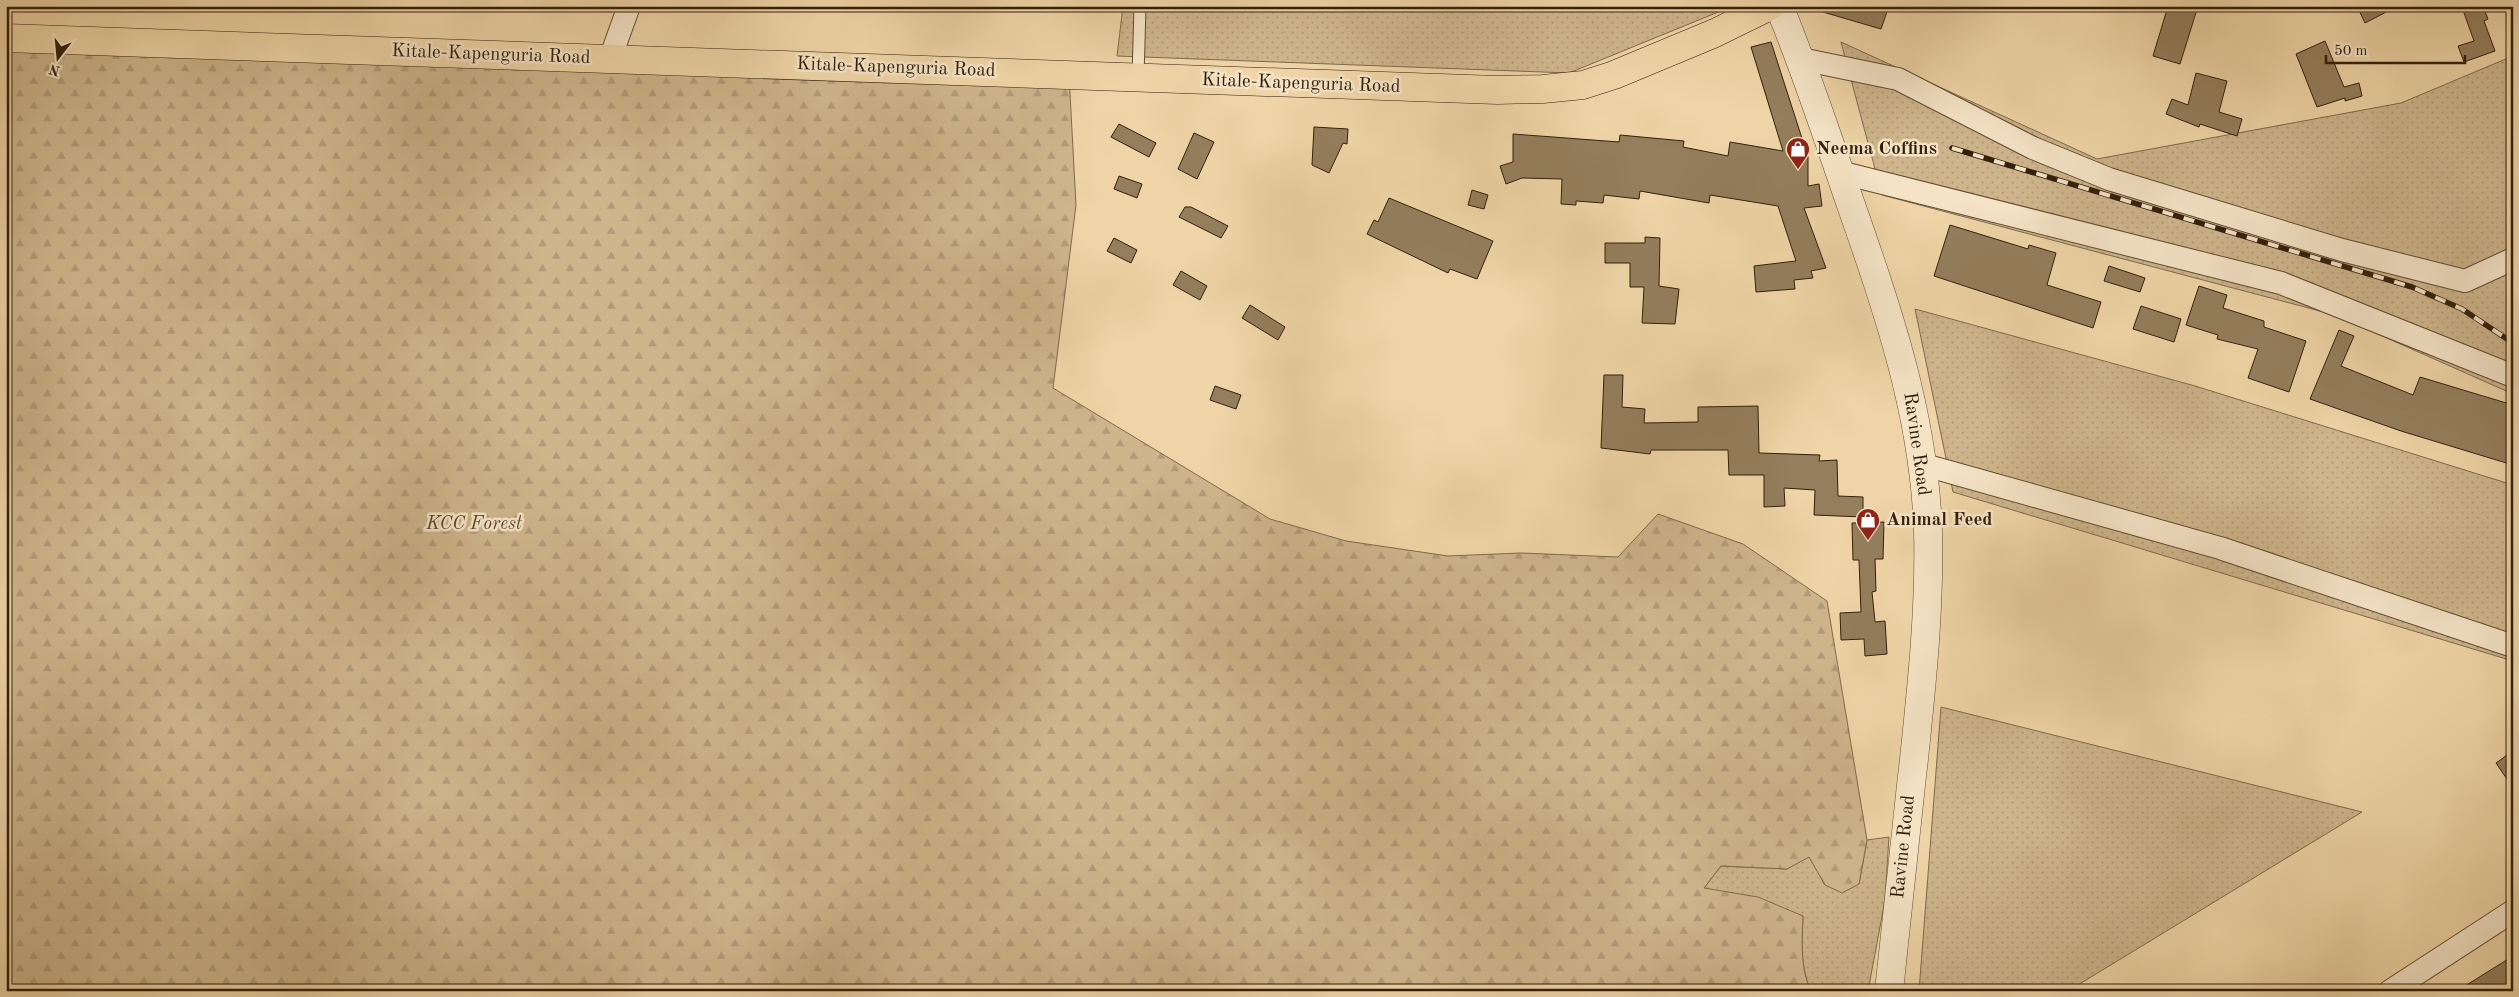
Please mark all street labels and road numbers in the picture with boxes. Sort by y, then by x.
street label: Kitale-Kapenguria Road [391,42,591,68]
street label: Kitale-Kapenguria Road [796,55,996,81]
street label: Kitale-Kapenguria Road [1201,71,1401,97]
street label: Ravine Road [1899,391,1933,497]
street label: Ravine Road [1889,794,1919,900]

